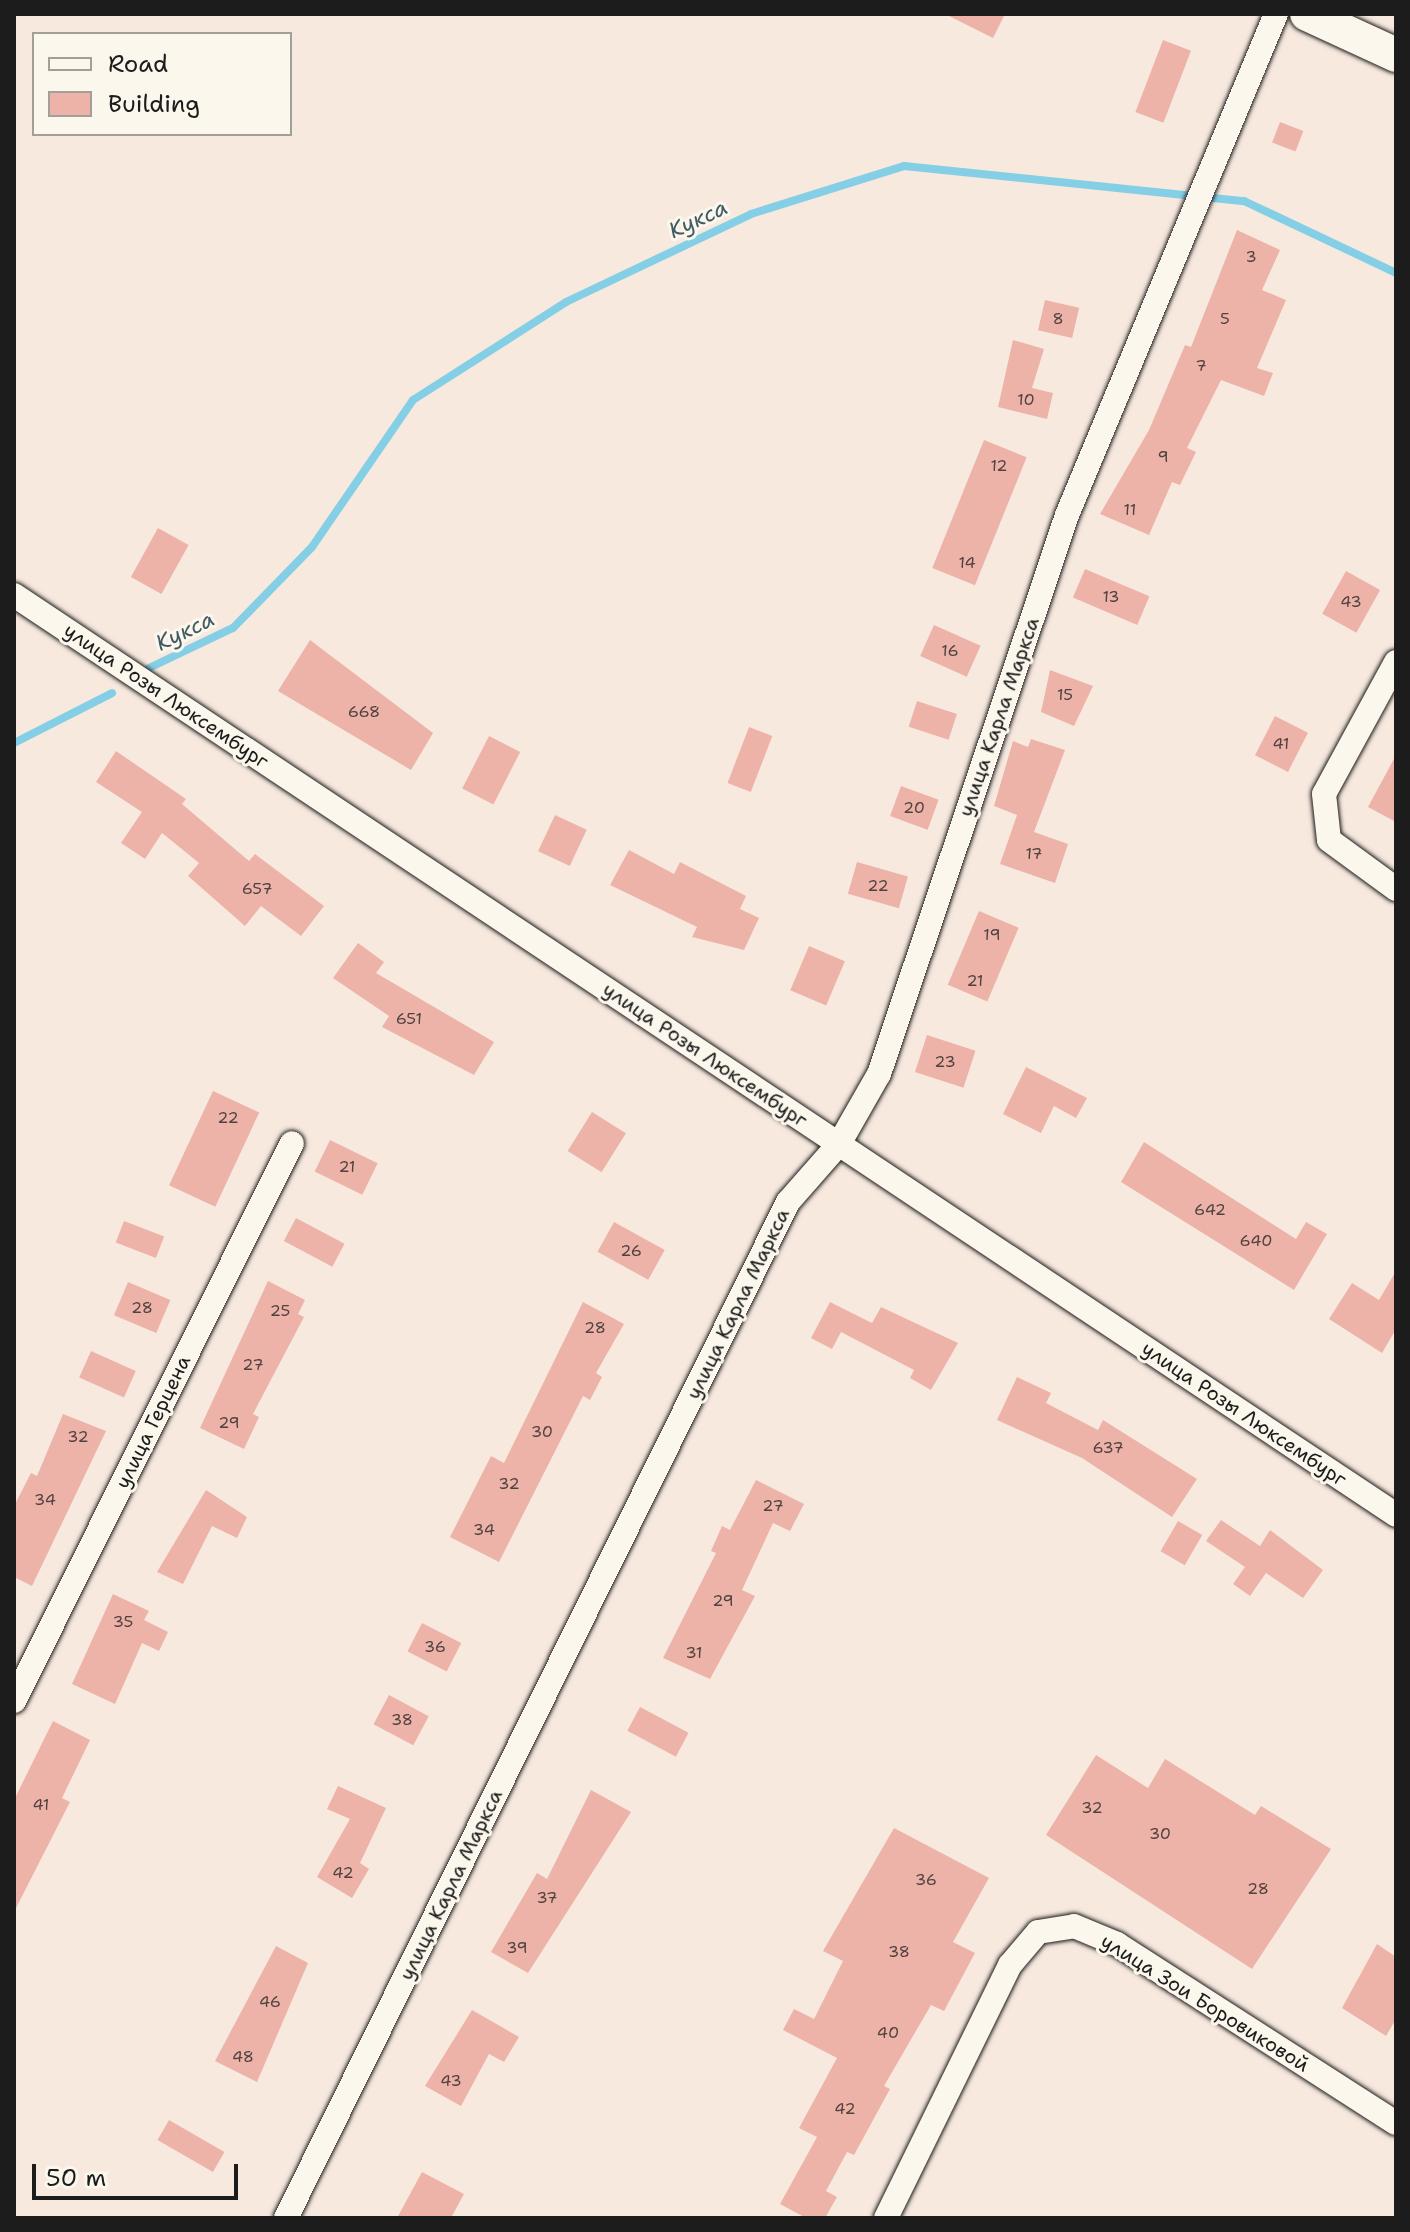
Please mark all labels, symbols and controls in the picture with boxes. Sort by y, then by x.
legend [32,32,292,136]
text: Road [108,48,168,80]
text: Building [108,88,200,120]
water label: Кукса [664,194,732,244]
house number: 3 [1245,247,1257,267]
house number: 8 [1052,309,1064,329]
house number: 5 [1220,309,1230,329]
house number: 7 [1195,356,1207,376]
house number: 10 [1017,390,1035,410]
house number: 9 [1157,447,1169,467]
house number: 12 [990,456,1008,476]
house number: 11 [1124,500,1136,520]
house number: 14 [958,553,976,573]
house number: 13 [1102,587,1120,607]
house number: 43 [1340,592,1362,612]
water label: Кукса [151,606,219,656]
street label: улица Карла Маркса [954,614,1044,820]
street label: улица Розы Люксембург [59,618,273,774]
house number: 16 [941,641,959,661]
house number: 15 [1057,685,1073,705]
house number: 668 [348,702,380,722]
house number: 41 [1272,734,1290,754]
house number: 20 [903,798,925,818]
house number: 17 [1025,844,1043,864]
house number: 22 [867,876,889,896]
house number: 657 [242,879,272,899]
house number: 19 [983,925,1001,945]
house number: 21 [966,971,984,991]
street label: улица Розы Люксембург [598,977,812,1133]
house number: 651 [396,1009,422,1029]
house number: 23 [934,1052,956,1072]
house number: 22 [217,1108,239,1128]
house number: 21 [338,1157,356,1177]
house number: 642 [1194,1200,1226,1220]
street label: улица Карла Маркса [681,1205,795,1403]
house number: 640 [1240,1231,1272,1251]
house number: 26 [620,1241,642,1261]
house number: 28 [131,1298,153,1318]
house number: 25 [270,1301,290,1321]
house number: 28 [584,1318,606,1338]
street label: улица Розы Люксембург [1137,1336,1351,1492]
street label: улица Герцена [110,1352,196,1492]
house number: 27 [242,1355,264,1375]
house number: 29 [218,1413,240,1433]
house number: 30 [531,1422,553,1442]
house number: 32 [67,1427,89,1447]
house number: 637 [1092,1438,1124,1458]
house number: 32 [498,1474,520,1494]
house number: 34 [34,1490,56,1510]
house number: 27 [762,1496,784,1516]
house number: 34 [473,1520,495,1540]
house number: 29 [712,1591,734,1611]
house number: 35 [113,1612,133,1632]
house number: 36 [424,1637,446,1657]
house number: 31 [685,1643,703,1663]
house number: 38 [391,1710,413,1730]
street label: улица Карла Маркса [394,1786,508,1984]
house number: 41 [32,1795,50,1815]
house number: 32 [1081,1798,1103,1818]
house number: 30 [1149,1824,1171,1844]
house number: 42 [332,1863,354,1883]
house number: 36 [915,1870,937,1890]
house number: 28 [1247,1879,1269,1899]
house number: 37 [536,1888,558,1908]
street label: улица Зои Боровиковой [1096,1929,1314,2077]
house number: 39 [506,1938,528,1958]
house number: 38 [888,1942,910,1962]
house number: 46 [259,1992,281,2012]
house number: 40 [877,2023,899,2043]
house number: 48 [232,2047,254,2067]
house number: 43 [440,2071,462,2091]
house number: 42 [834,2099,856,2119]
scale bar [36,2148,242,2198]
text: 50 m [46,2162,106,2194]

